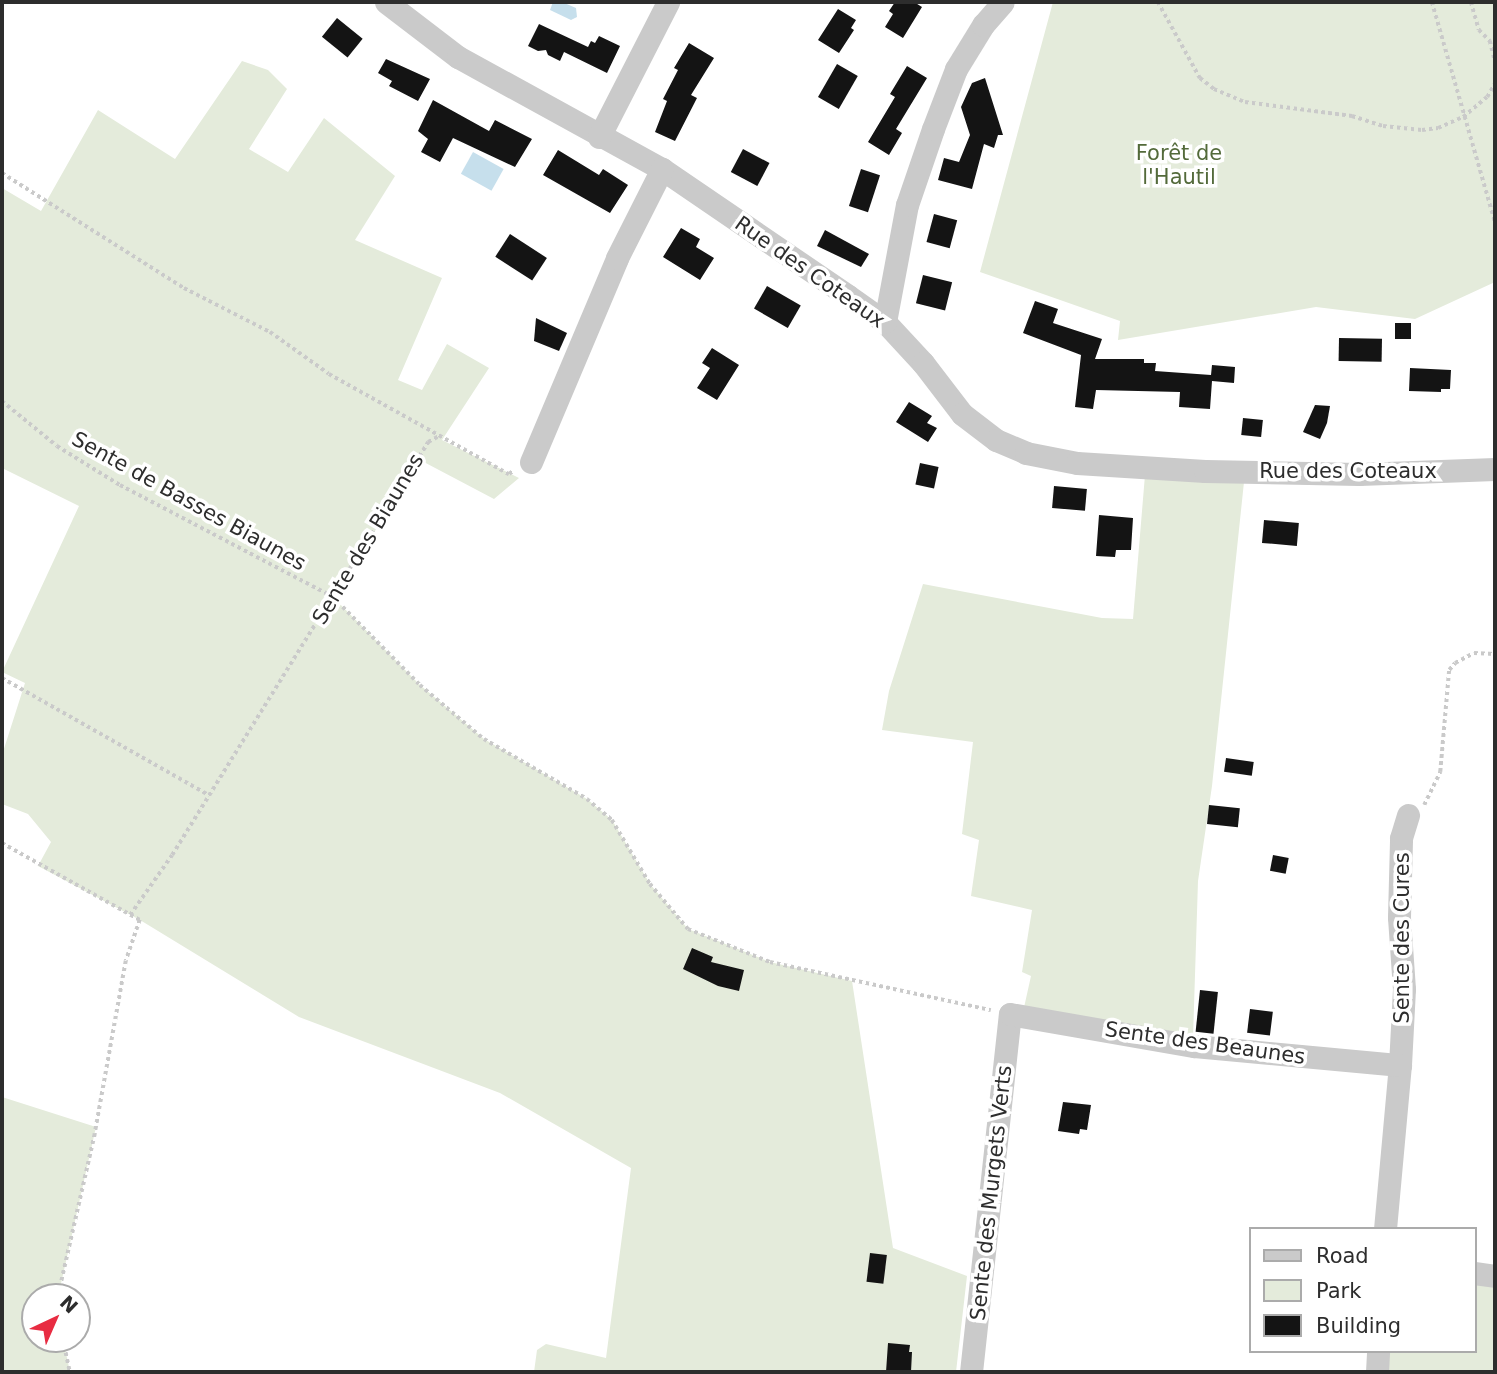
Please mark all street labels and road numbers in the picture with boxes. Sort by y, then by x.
street label: Rue des Coteaux [730,211,890,333]
street label: Sente de Basses Biaunes [68,426,310,576]
street label: Sente des Biaunes [307,449,429,629]
street label: Rue des Coteaux [1259,458,1437,484]
street label: Sente des Cures [1389,852,1415,1024]
street label: Sente des Beaunes [1103,1016,1307,1070]
street label: Sente des Murgets Verts [965,1064,1017,1322]

